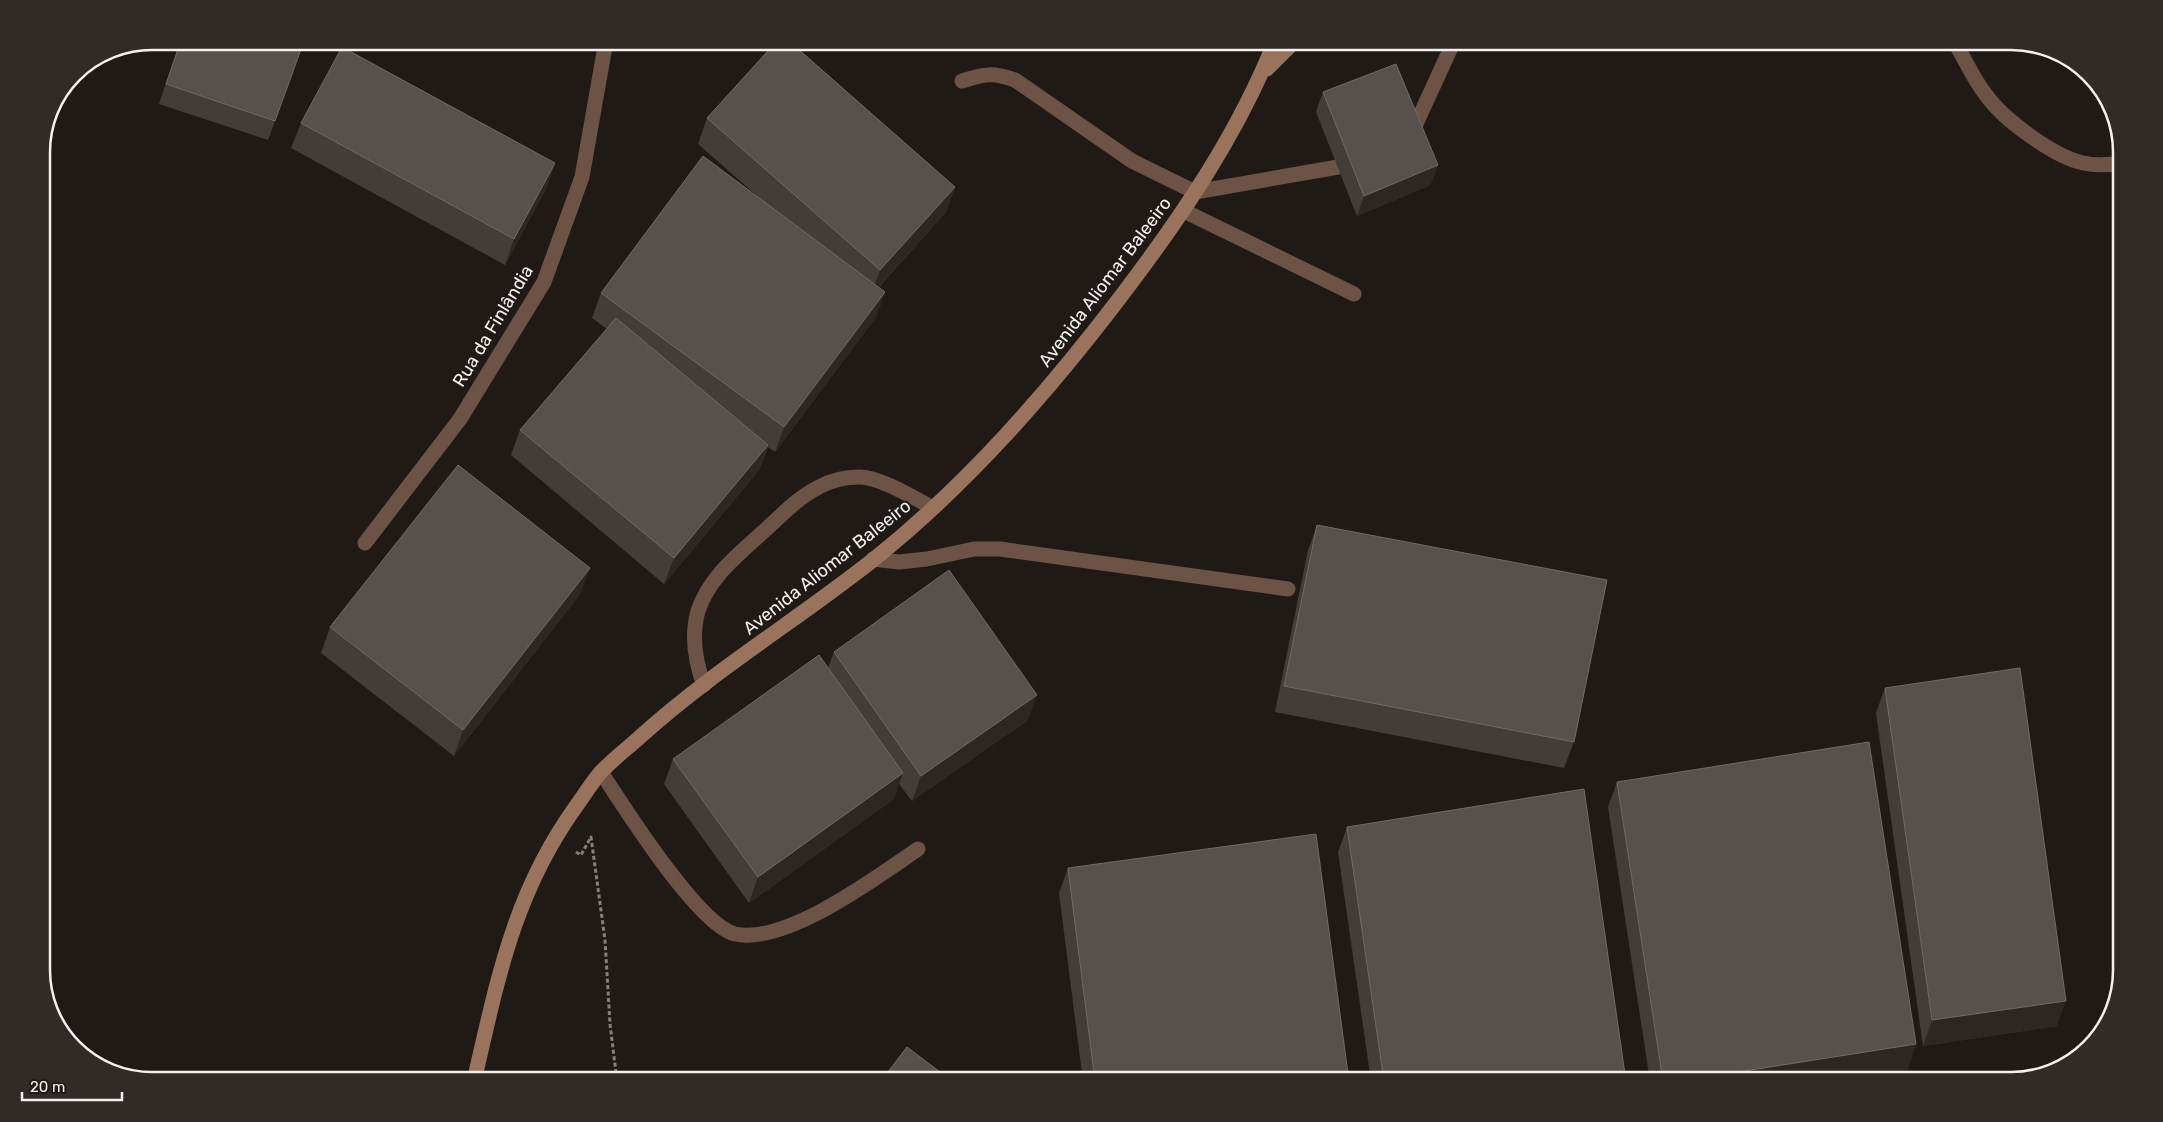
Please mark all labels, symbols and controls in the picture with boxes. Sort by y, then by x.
street label: Avenida Aliomar Baleeiro [1034,193,1176,371]
street label: Rua da Finlândia [448,261,538,391]
street label: Avenida Aliomar Baleeiro [739,495,915,639]
scale bar [22,1070,122,1102]
text: 20 m [30,1078,65,1096]

